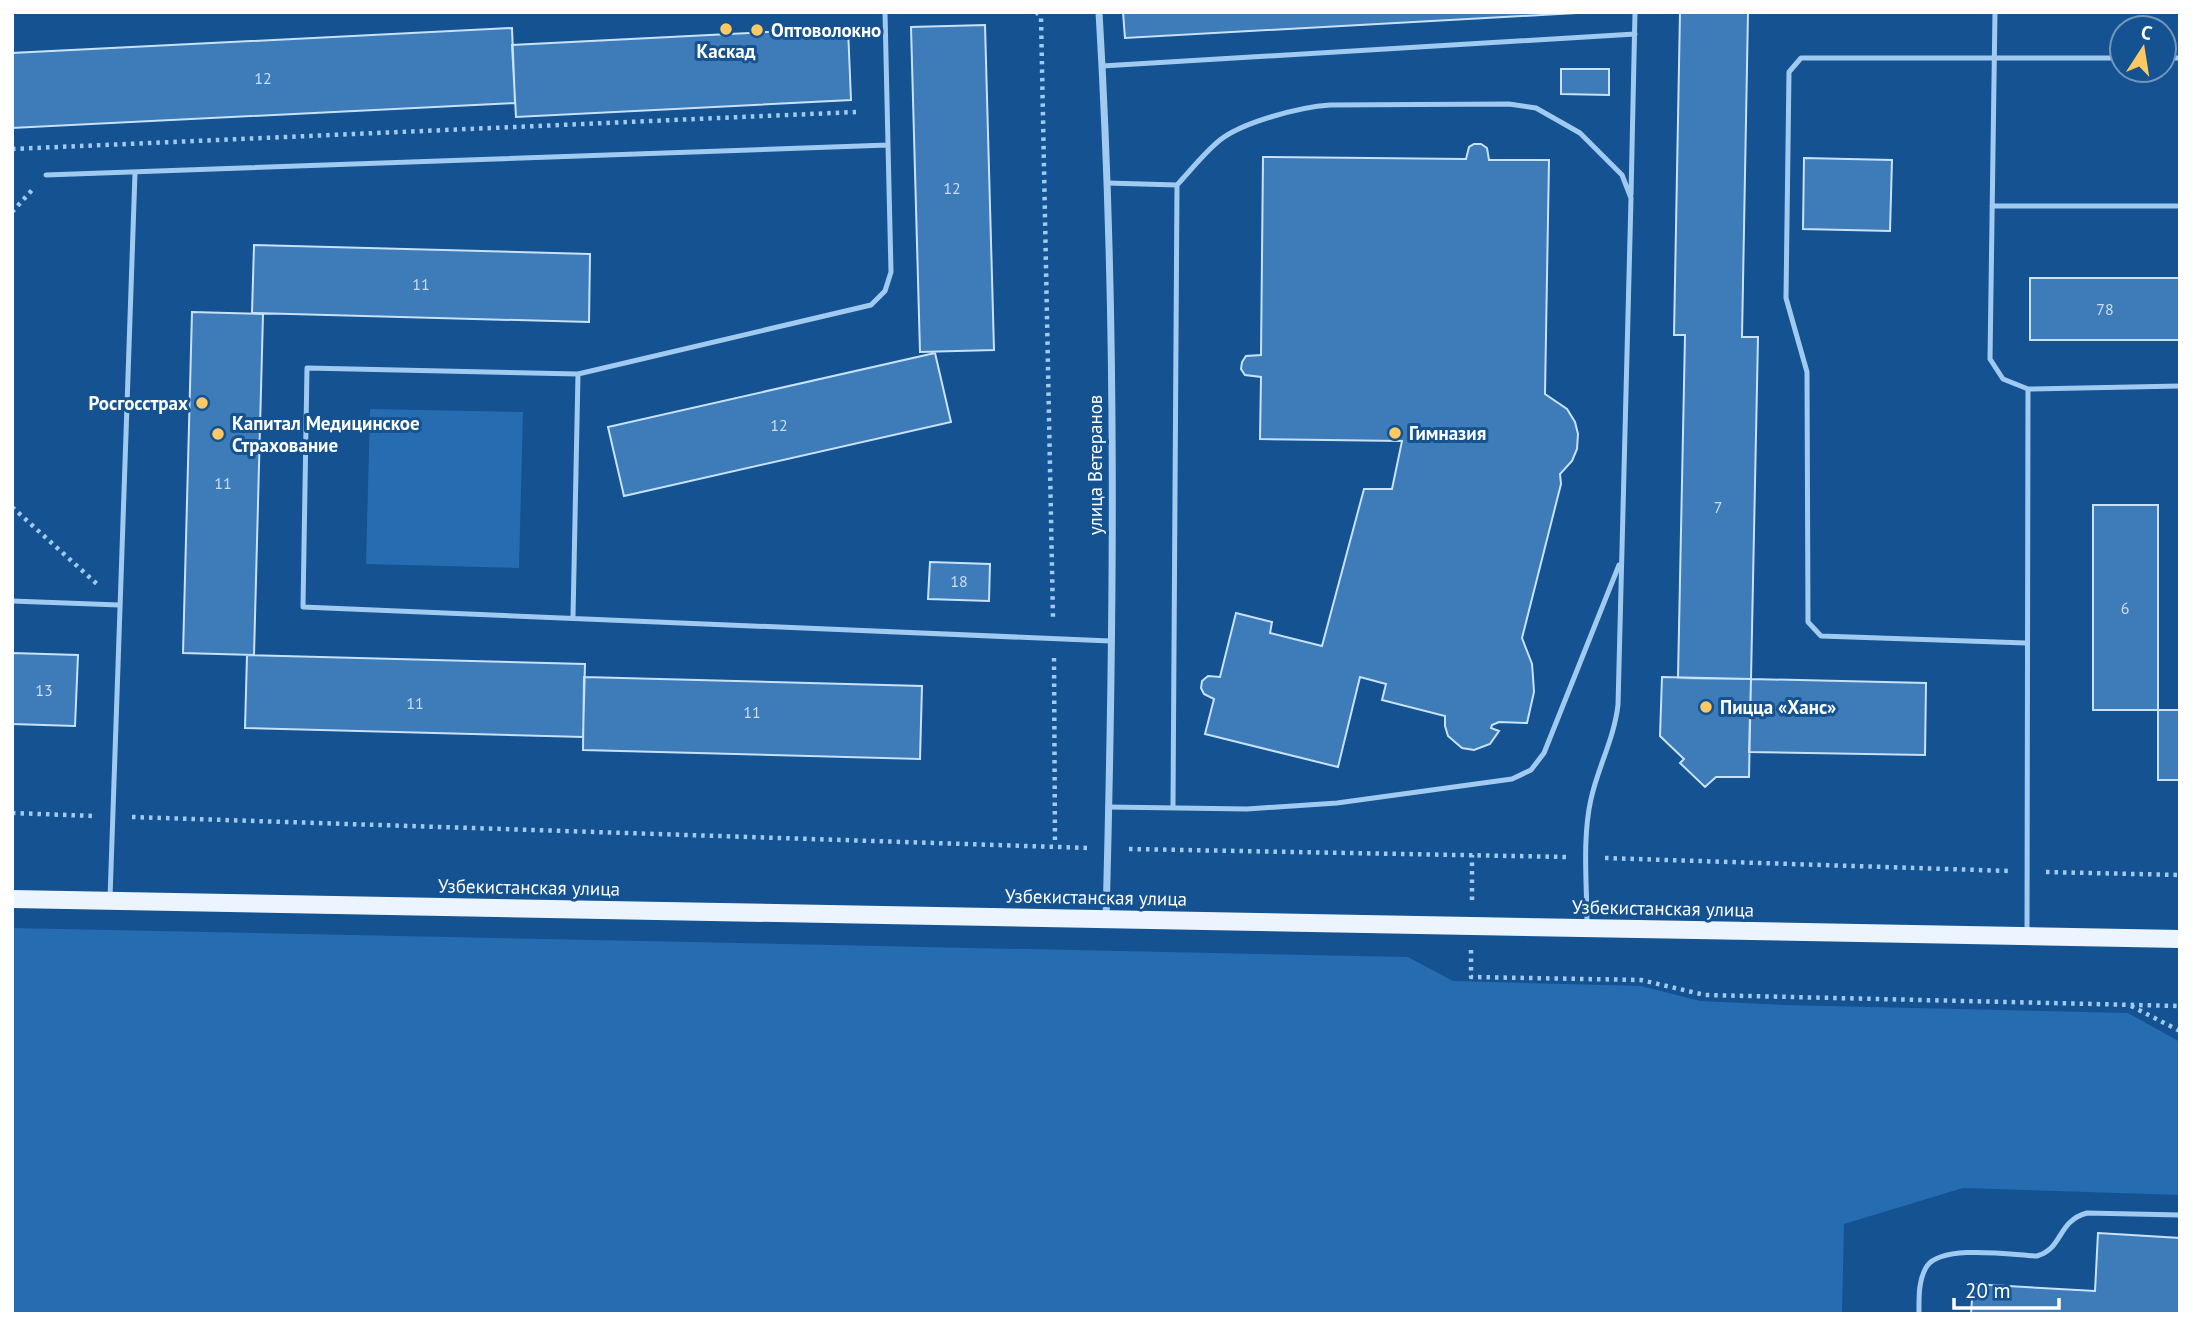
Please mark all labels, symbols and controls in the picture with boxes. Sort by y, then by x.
north arrow [2108,14,2178,84]
place label: Оптоволокно [771,18,881,42]
text: С [2139,20,2155,45]
marker: Каскад [718,21,734,37]
marker: Оптоволокно [749,22,765,38]
place label: Каскад [697,39,756,63]
house number: 12 [254,68,272,88]
house number: 12 [943,178,961,198]
house number: 11 [412,274,430,294]
house number: 78 [2096,299,2114,319]
place label: Росгосстрах [89,391,188,415]
marker: Росгосстрах [194,395,210,411]
street label: улица Ветеранов [1083,395,1107,535]
place label: Капитал Медицинское Страхование [232,411,420,457]
house number: 12 [770,415,788,435]
place label: Гимназия [1409,421,1486,445]
marker: Гимназия [1387,425,1403,441]
marker: Капитал Медицинское Страхование [210,426,226,442]
house number: 11 [214,473,232,493]
house number: 7 [1714,497,1722,517]
house number: 18 [950,571,968,591]
house number: 6 [2121,598,2129,618]
house number: 13 [35,680,53,700]
house number: 11 [406,693,424,713]
place label: Пицца «Ханс» [1720,695,1836,719]
marker: Пицца «Ханс» [1698,699,1714,715]
house number: 11 [743,702,761,722]
street label: Узбекистанская улица [438,873,620,901]
street label: Узбекистанская улица [1005,883,1187,911]
street label: Узбекистанская улица [1572,894,1754,922]
scale bar [1954,1266,2059,1310]
text: 20 m [1965,1277,2011,1304]

